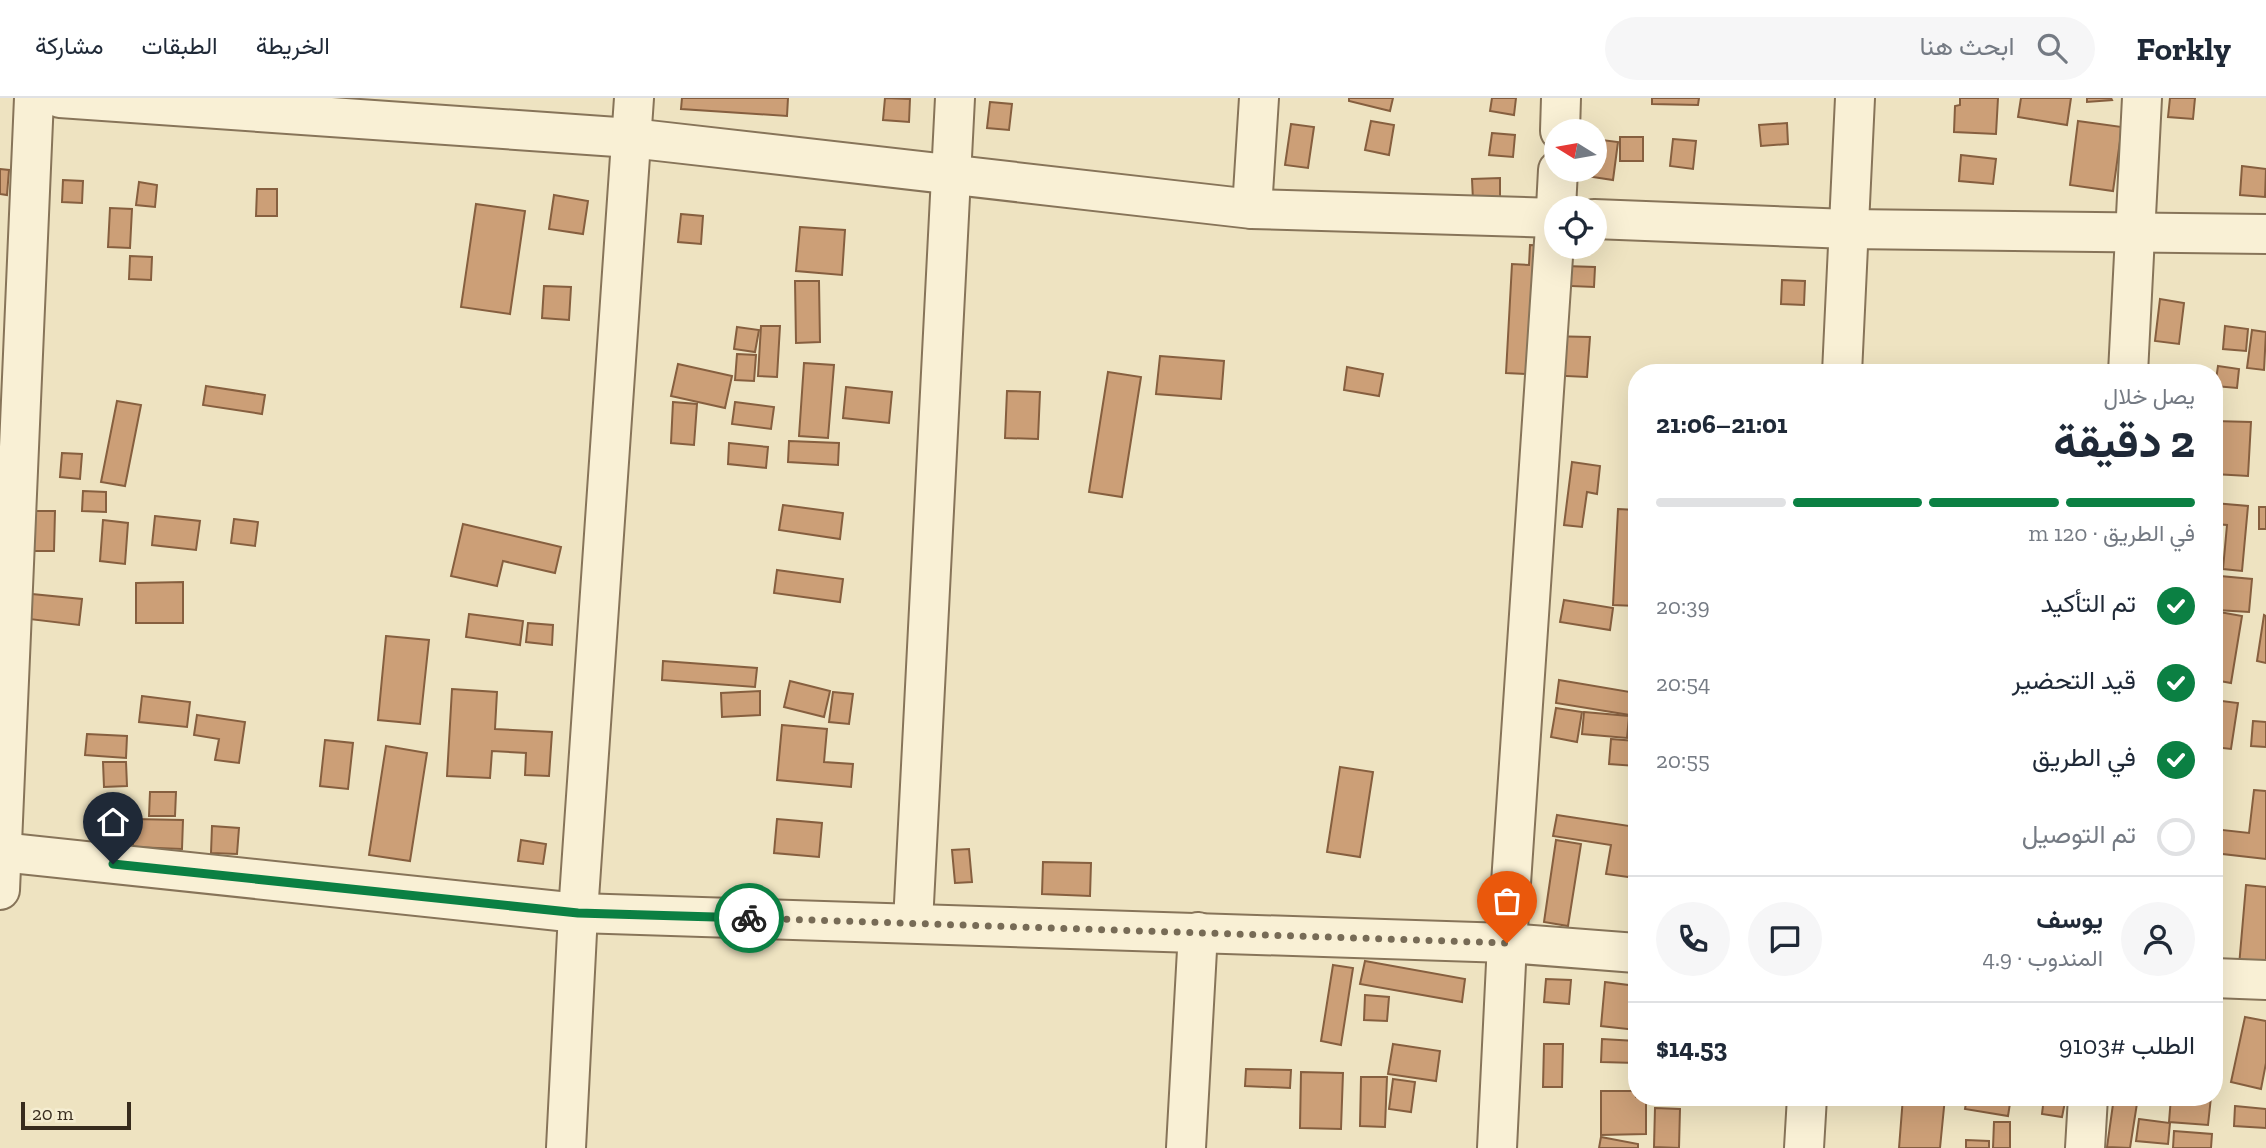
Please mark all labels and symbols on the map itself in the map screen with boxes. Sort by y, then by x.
north arrow [1544,119,1606,182]
pin [83,792,143,864]
pin [1477,871,1537,943]
courier [714,883,784,953]
scale bar [21,1099,131,1131]

